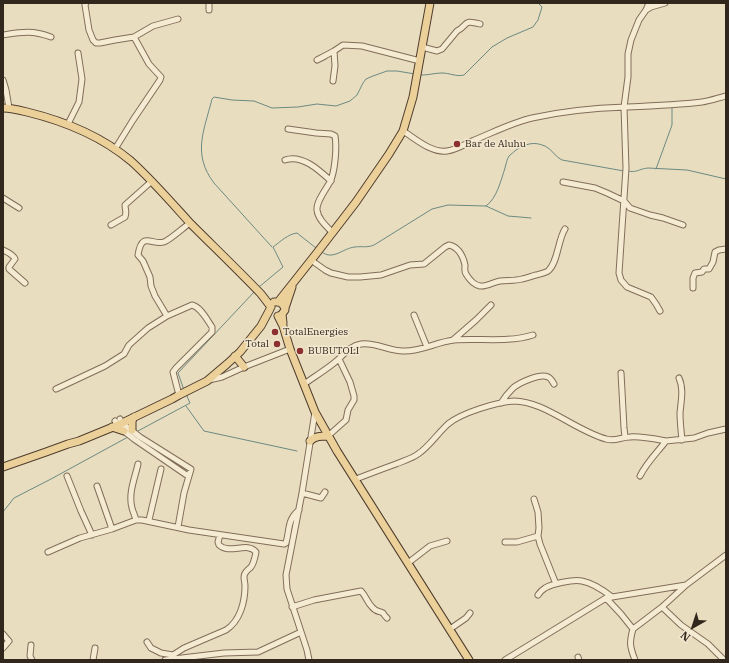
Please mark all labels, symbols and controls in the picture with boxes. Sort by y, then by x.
place label: Bar de Aluhu [465,138,526,150]
marker: Bar de Aluhu [452,139,462,149]
place label: TotalEnergies [283,326,348,338]
marker: TotalEnergies [270,327,280,337]
place label: Total [245,338,269,350]
marker: Total [272,339,282,349]
place label: BUBUTOLI [308,345,359,357]
marker: BUBUTOLI [295,346,305,356]
north arrow [673,607,713,647]
text: N [678,628,693,645]

